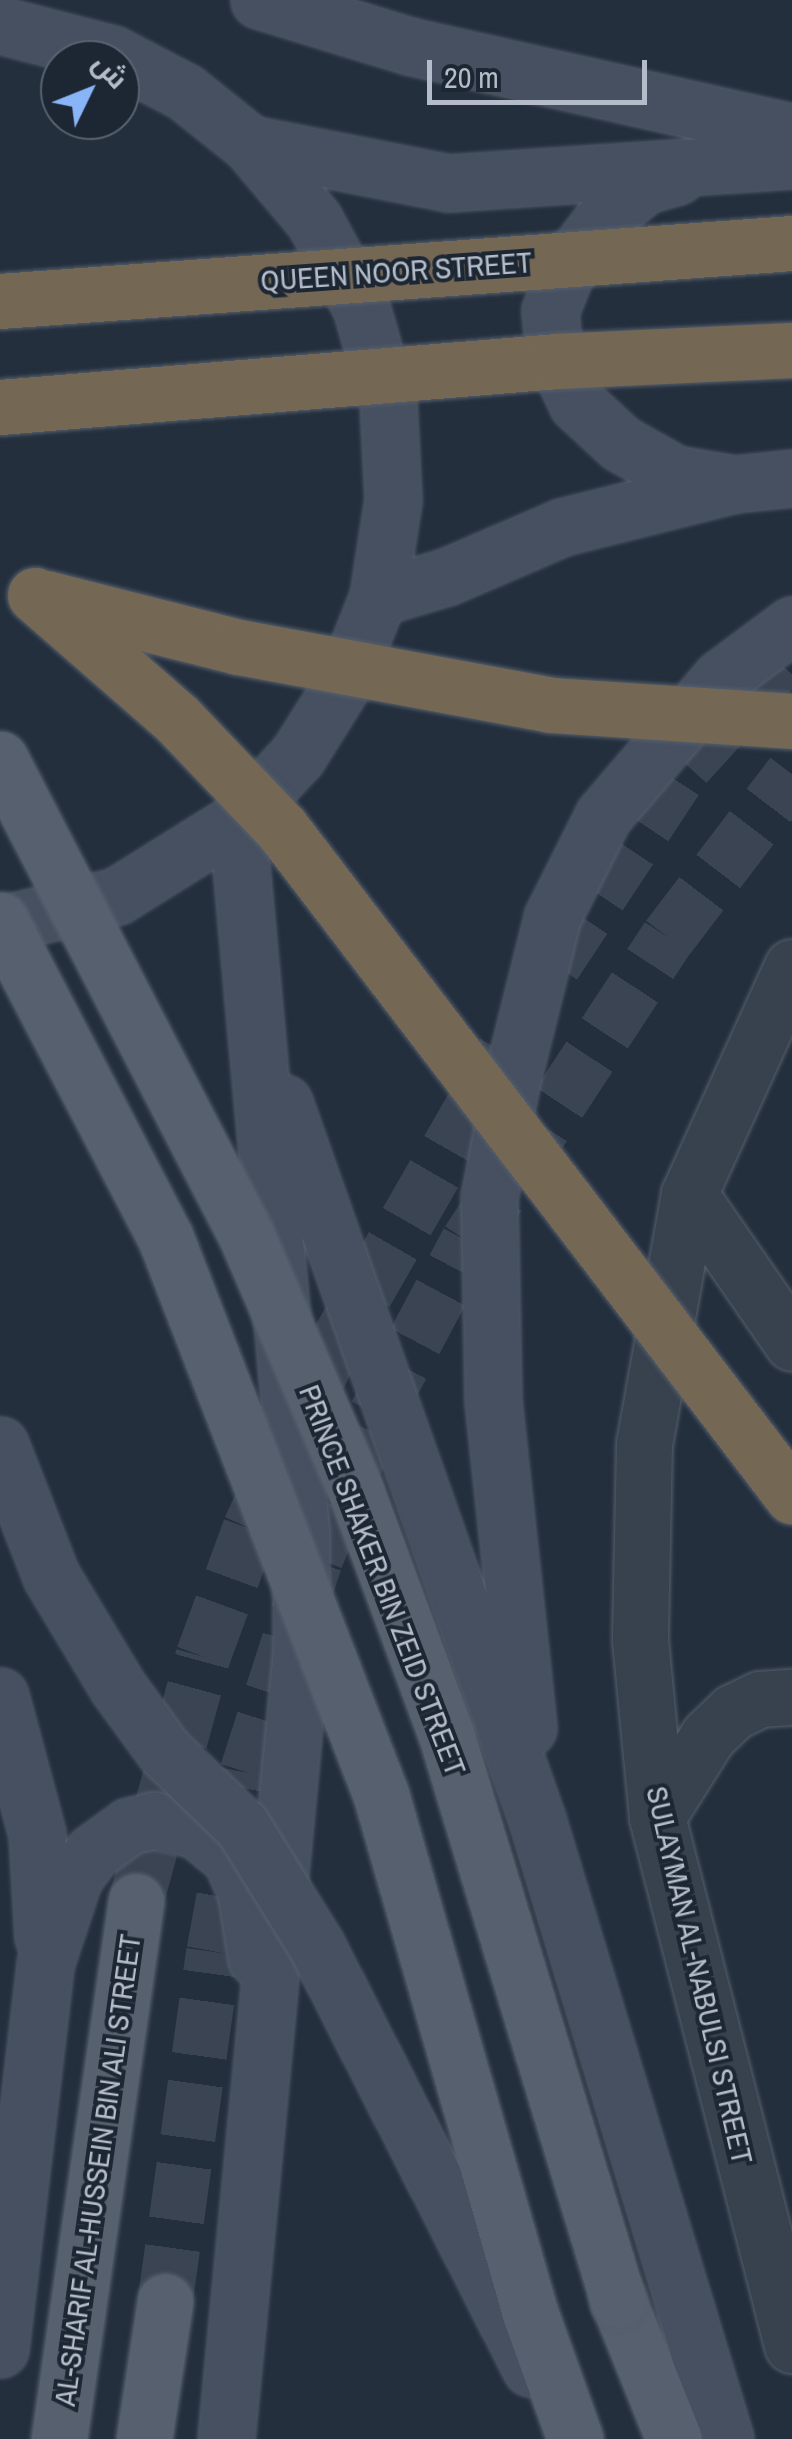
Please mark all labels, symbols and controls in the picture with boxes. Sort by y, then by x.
north arrow [40,40,140,140]
scale bar [432,40,652,102]
text: ش [84,45,137,97]
text: 20 m [444,57,499,97]
street label: QUEEN NOOR STREET [259,244,533,298]
street label: PRINCE SHAKER BIN ZEID STREET [292,1380,474,1780]
street label: SULAYMAN AL-NABULSI STREET [639,1782,761,2168]
street label: AL-SHARIF AL-HUSSEIN BIN ALI STREET [46,1931,148,2409]

